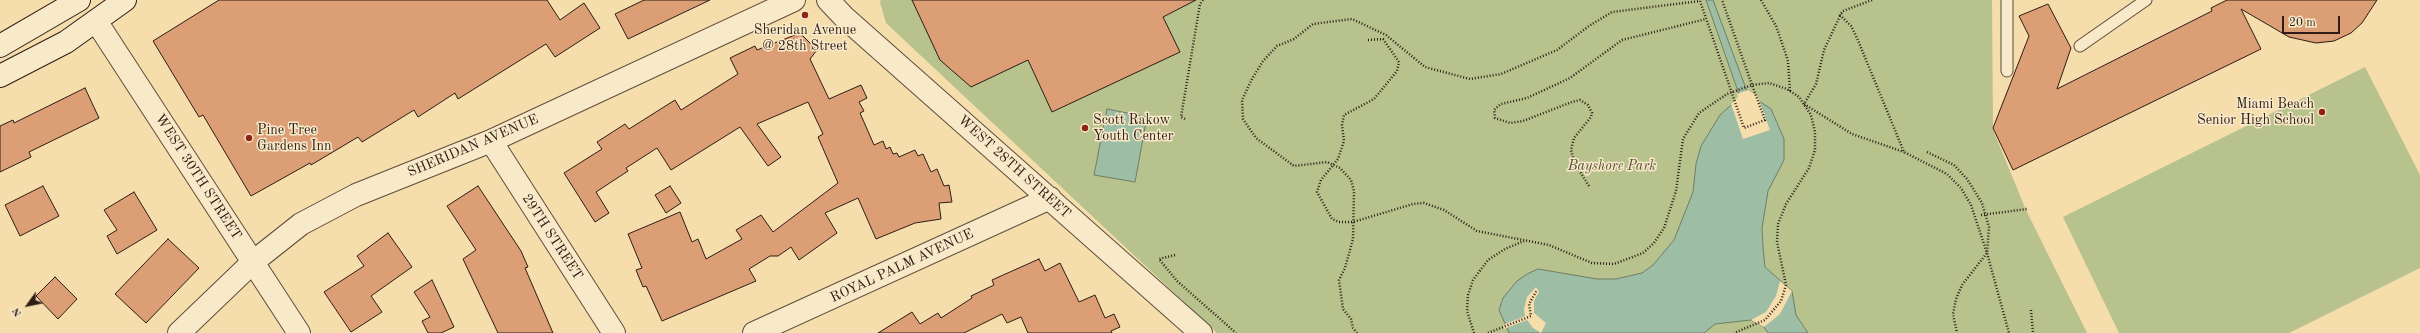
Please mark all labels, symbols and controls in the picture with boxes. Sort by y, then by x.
scale bar [2284,8,2342,34]
marker: Sheridan Avenue @ 28th Street [800,10,810,20]
text: 20 m [2289,17,2316,29]
place label: Sheridan Avenue @ 28th Street [754,22,856,54]
place label: Miami Beach Senior High School [2197,96,2314,128]
marker: Miami Beach Senior High School [2317,107,2327,117]
street label: WEST 30TH STREET [151,111,245,243]
street label: SHERIDAN AVENUE [405,111,541,181]
street label: WEST 28TH STREET [954,112,1074,222]
place label: Scott Rakow Youth Center [1093,112,1173,144]
place label: Pine Tree Gardens Inn [257,122,332,154]
marker: Scott Rakow Youth Center [1080,123,1090,133]
marker: Pine Tree Gardens Inn [244,133,254,143]
park label: Bayshore Park [1568,158,1656,174]
street label: 29TH STREET [518,191,586,283]
street label: ROYAL PALM AVENUE [828,225,976,307]
north arrow [8,285,48,325]
text: N [11,305,24,318]

